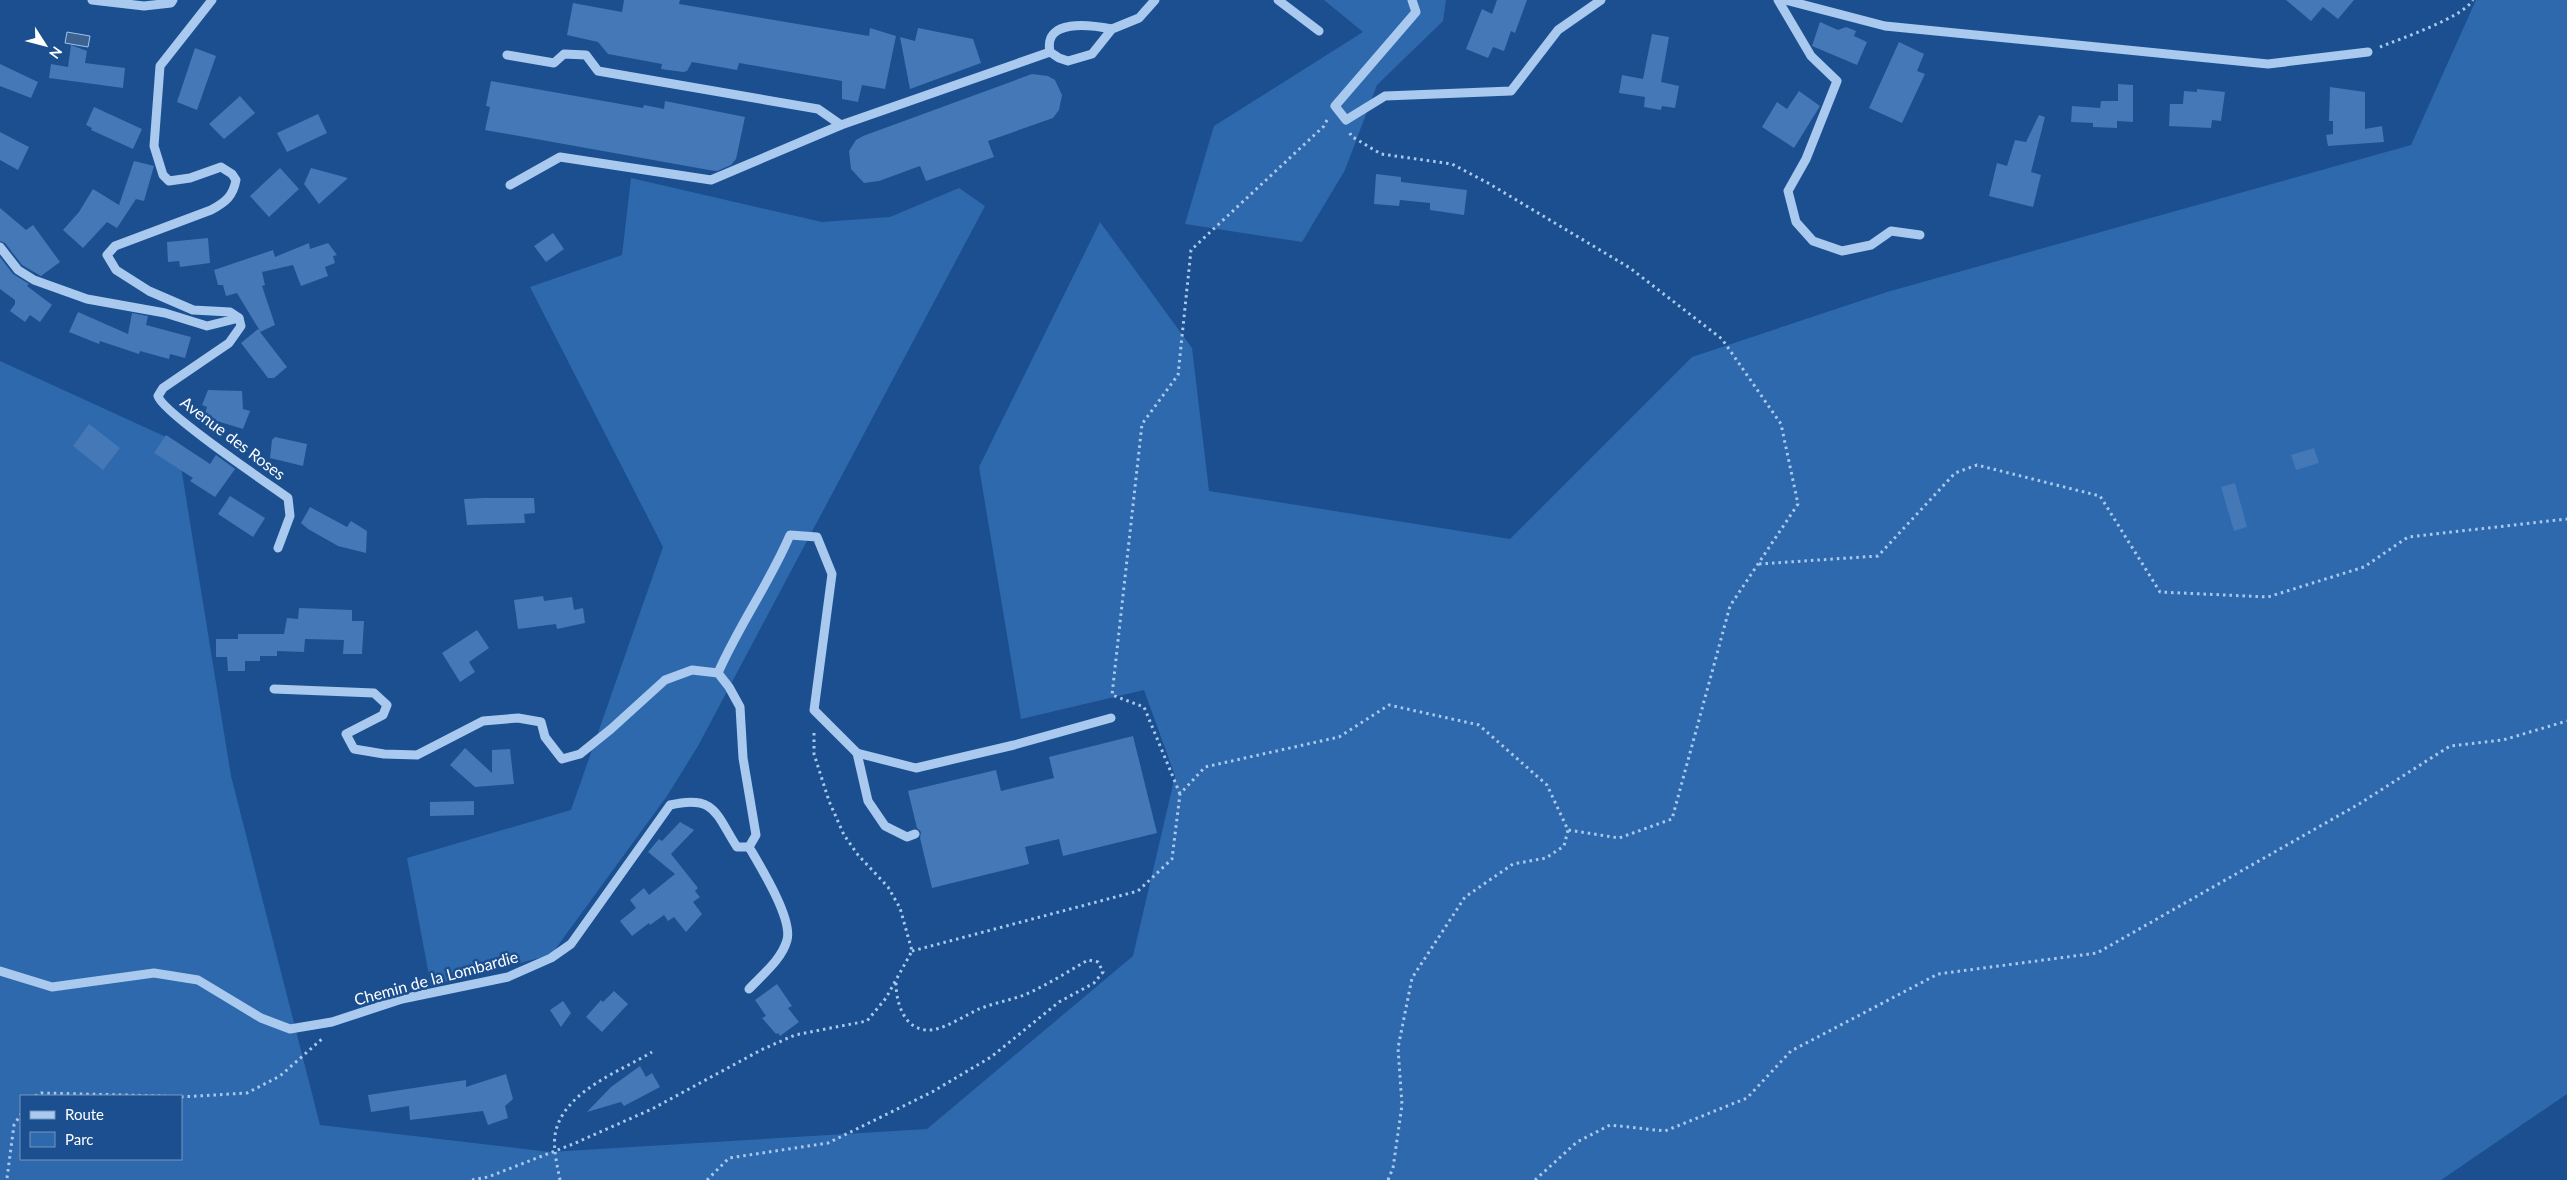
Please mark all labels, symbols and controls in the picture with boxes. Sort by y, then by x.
north arrow [20,20,70,70]
text: N [46,44,66,62]
street label: Avenue des Roses [177,392,290,483]
street label: Chemin de la Lombardie [352,946,520,1009]
legend [20,1095,182,1160]
text: Route [65,1105,104,1123]
text: Parc [65,1130,94,1148]

